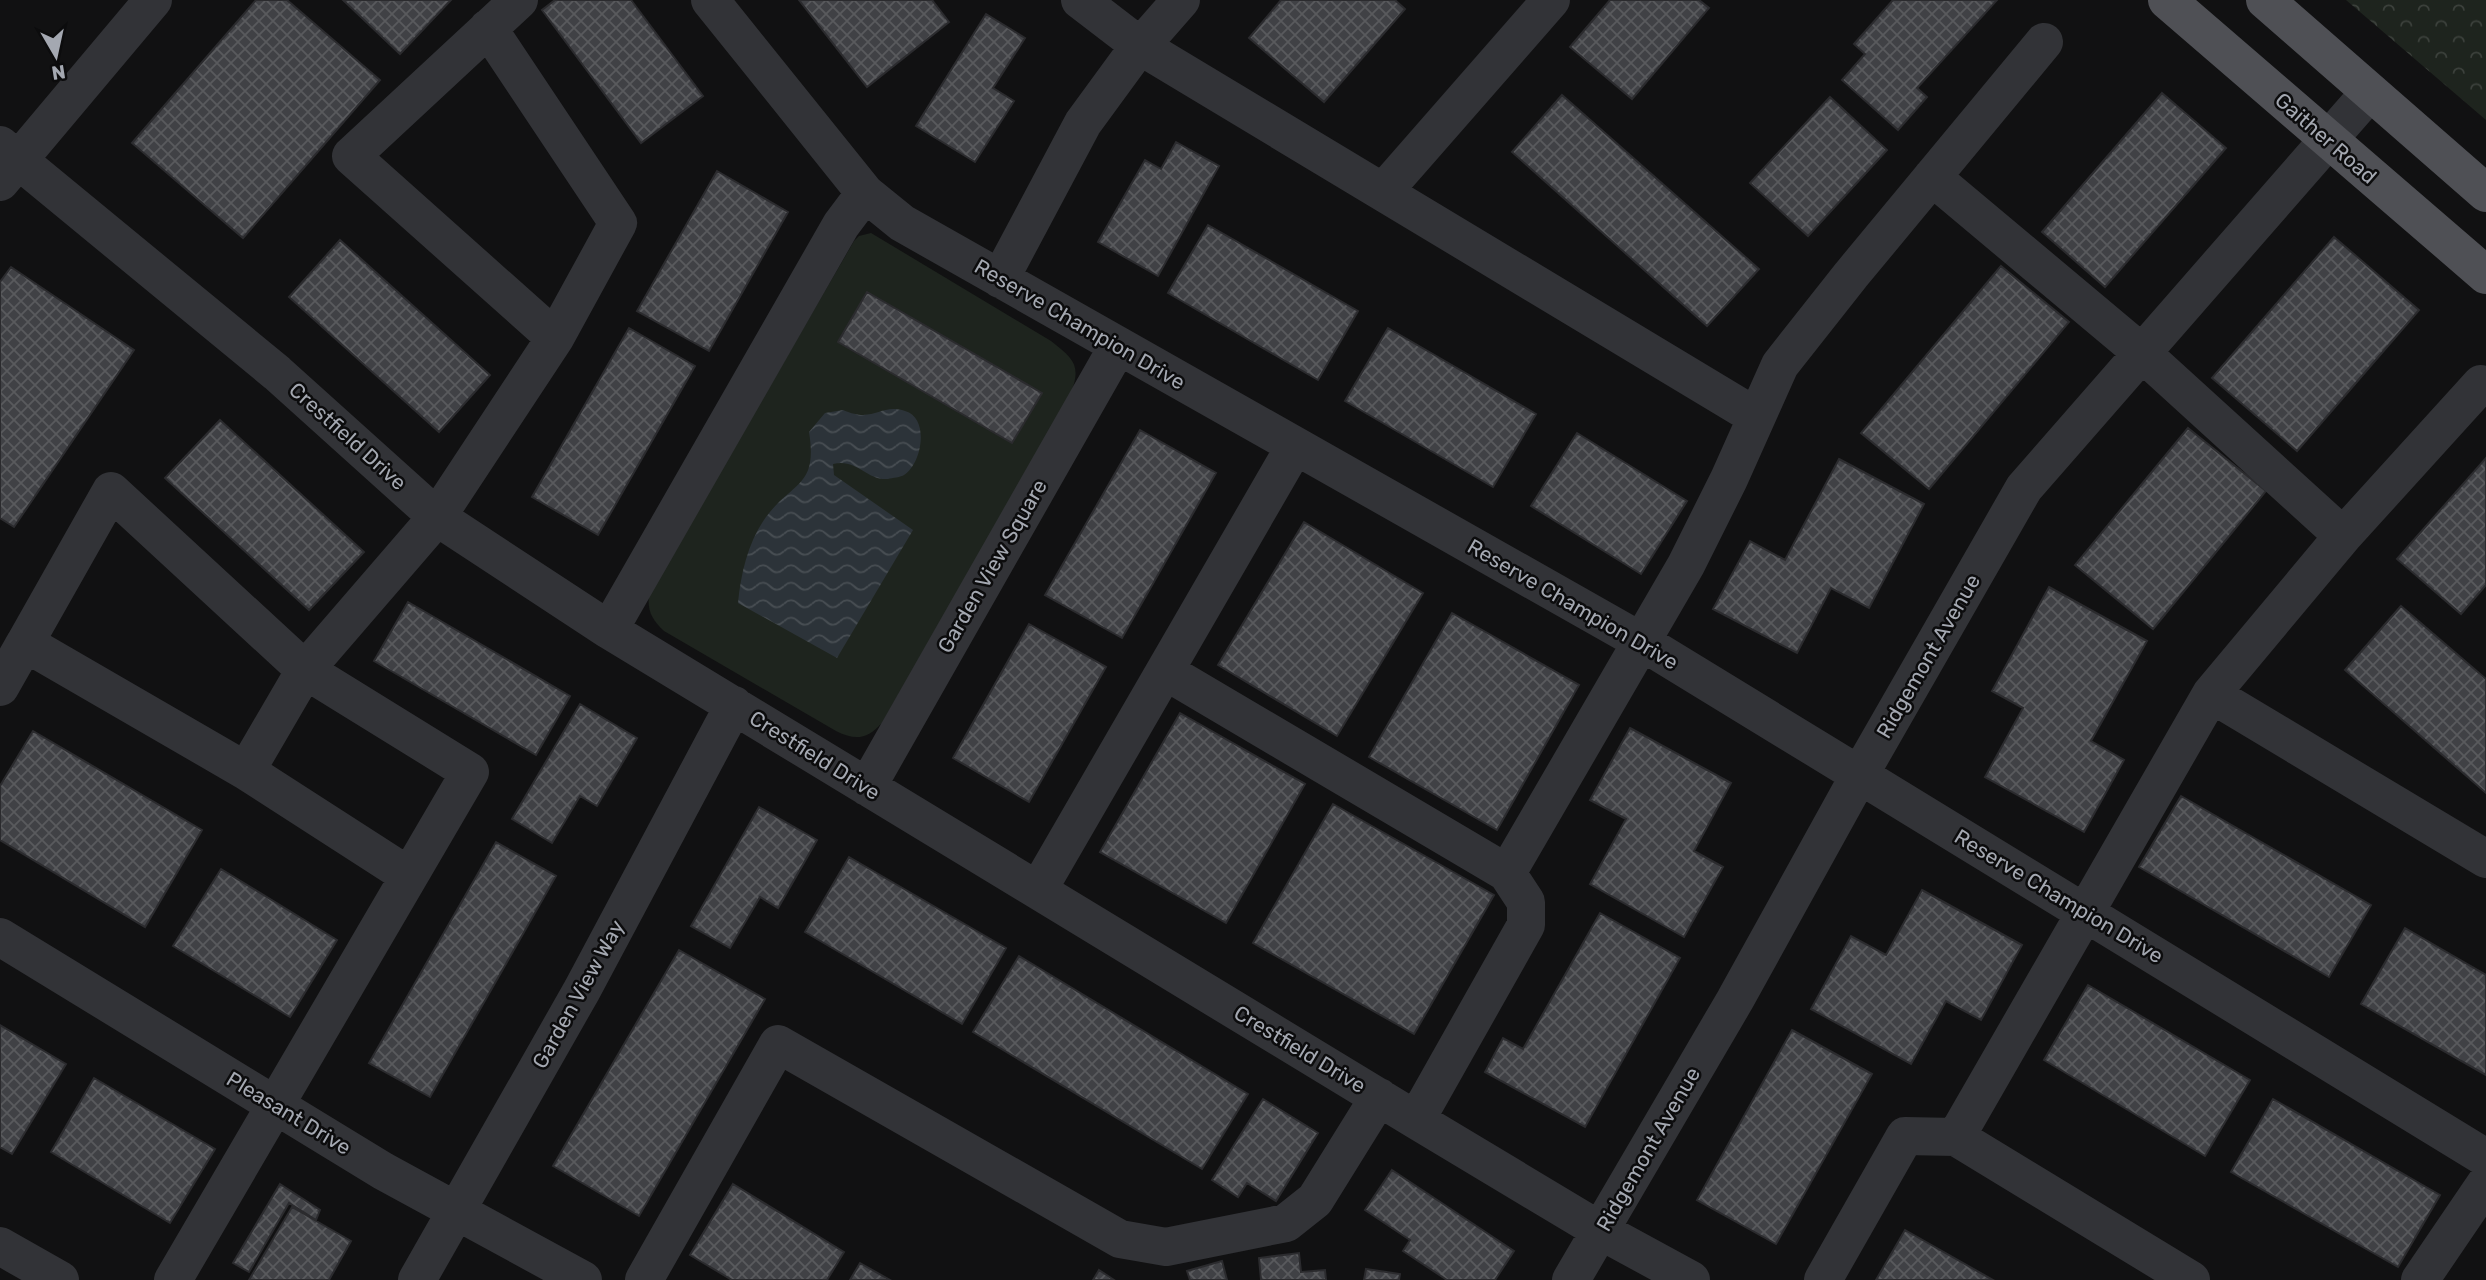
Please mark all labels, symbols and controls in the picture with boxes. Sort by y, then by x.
north arrow [21,21,91,91]
text: N [50,60,67,85]
street label: Gaither Road [2270,87,2382,189]
street label: Reserve Champion Drive [970,253,1190,395]
street label: Crestfield Drive [284,377,412,495]
street label: Garden View Square [932,475,1052,657]
street label: Reserve Champion Drive [1463,533,1683,675]
street label: Ridgemont Avenue [1871,570,1985,742]
street label: Crestfield Drive [745,705,885,805]
street label: Reserve Champion Drive [1950,824,2168,968]
street label: Garden View Way [527,915,629,1073]
street label: Crestfield Drive [1230,1000,1370,1098]
street label: Ridgemont Avenue [1591,1063,1705,1235]
street label: Pleasant Drive [222,1066,356,1160]

